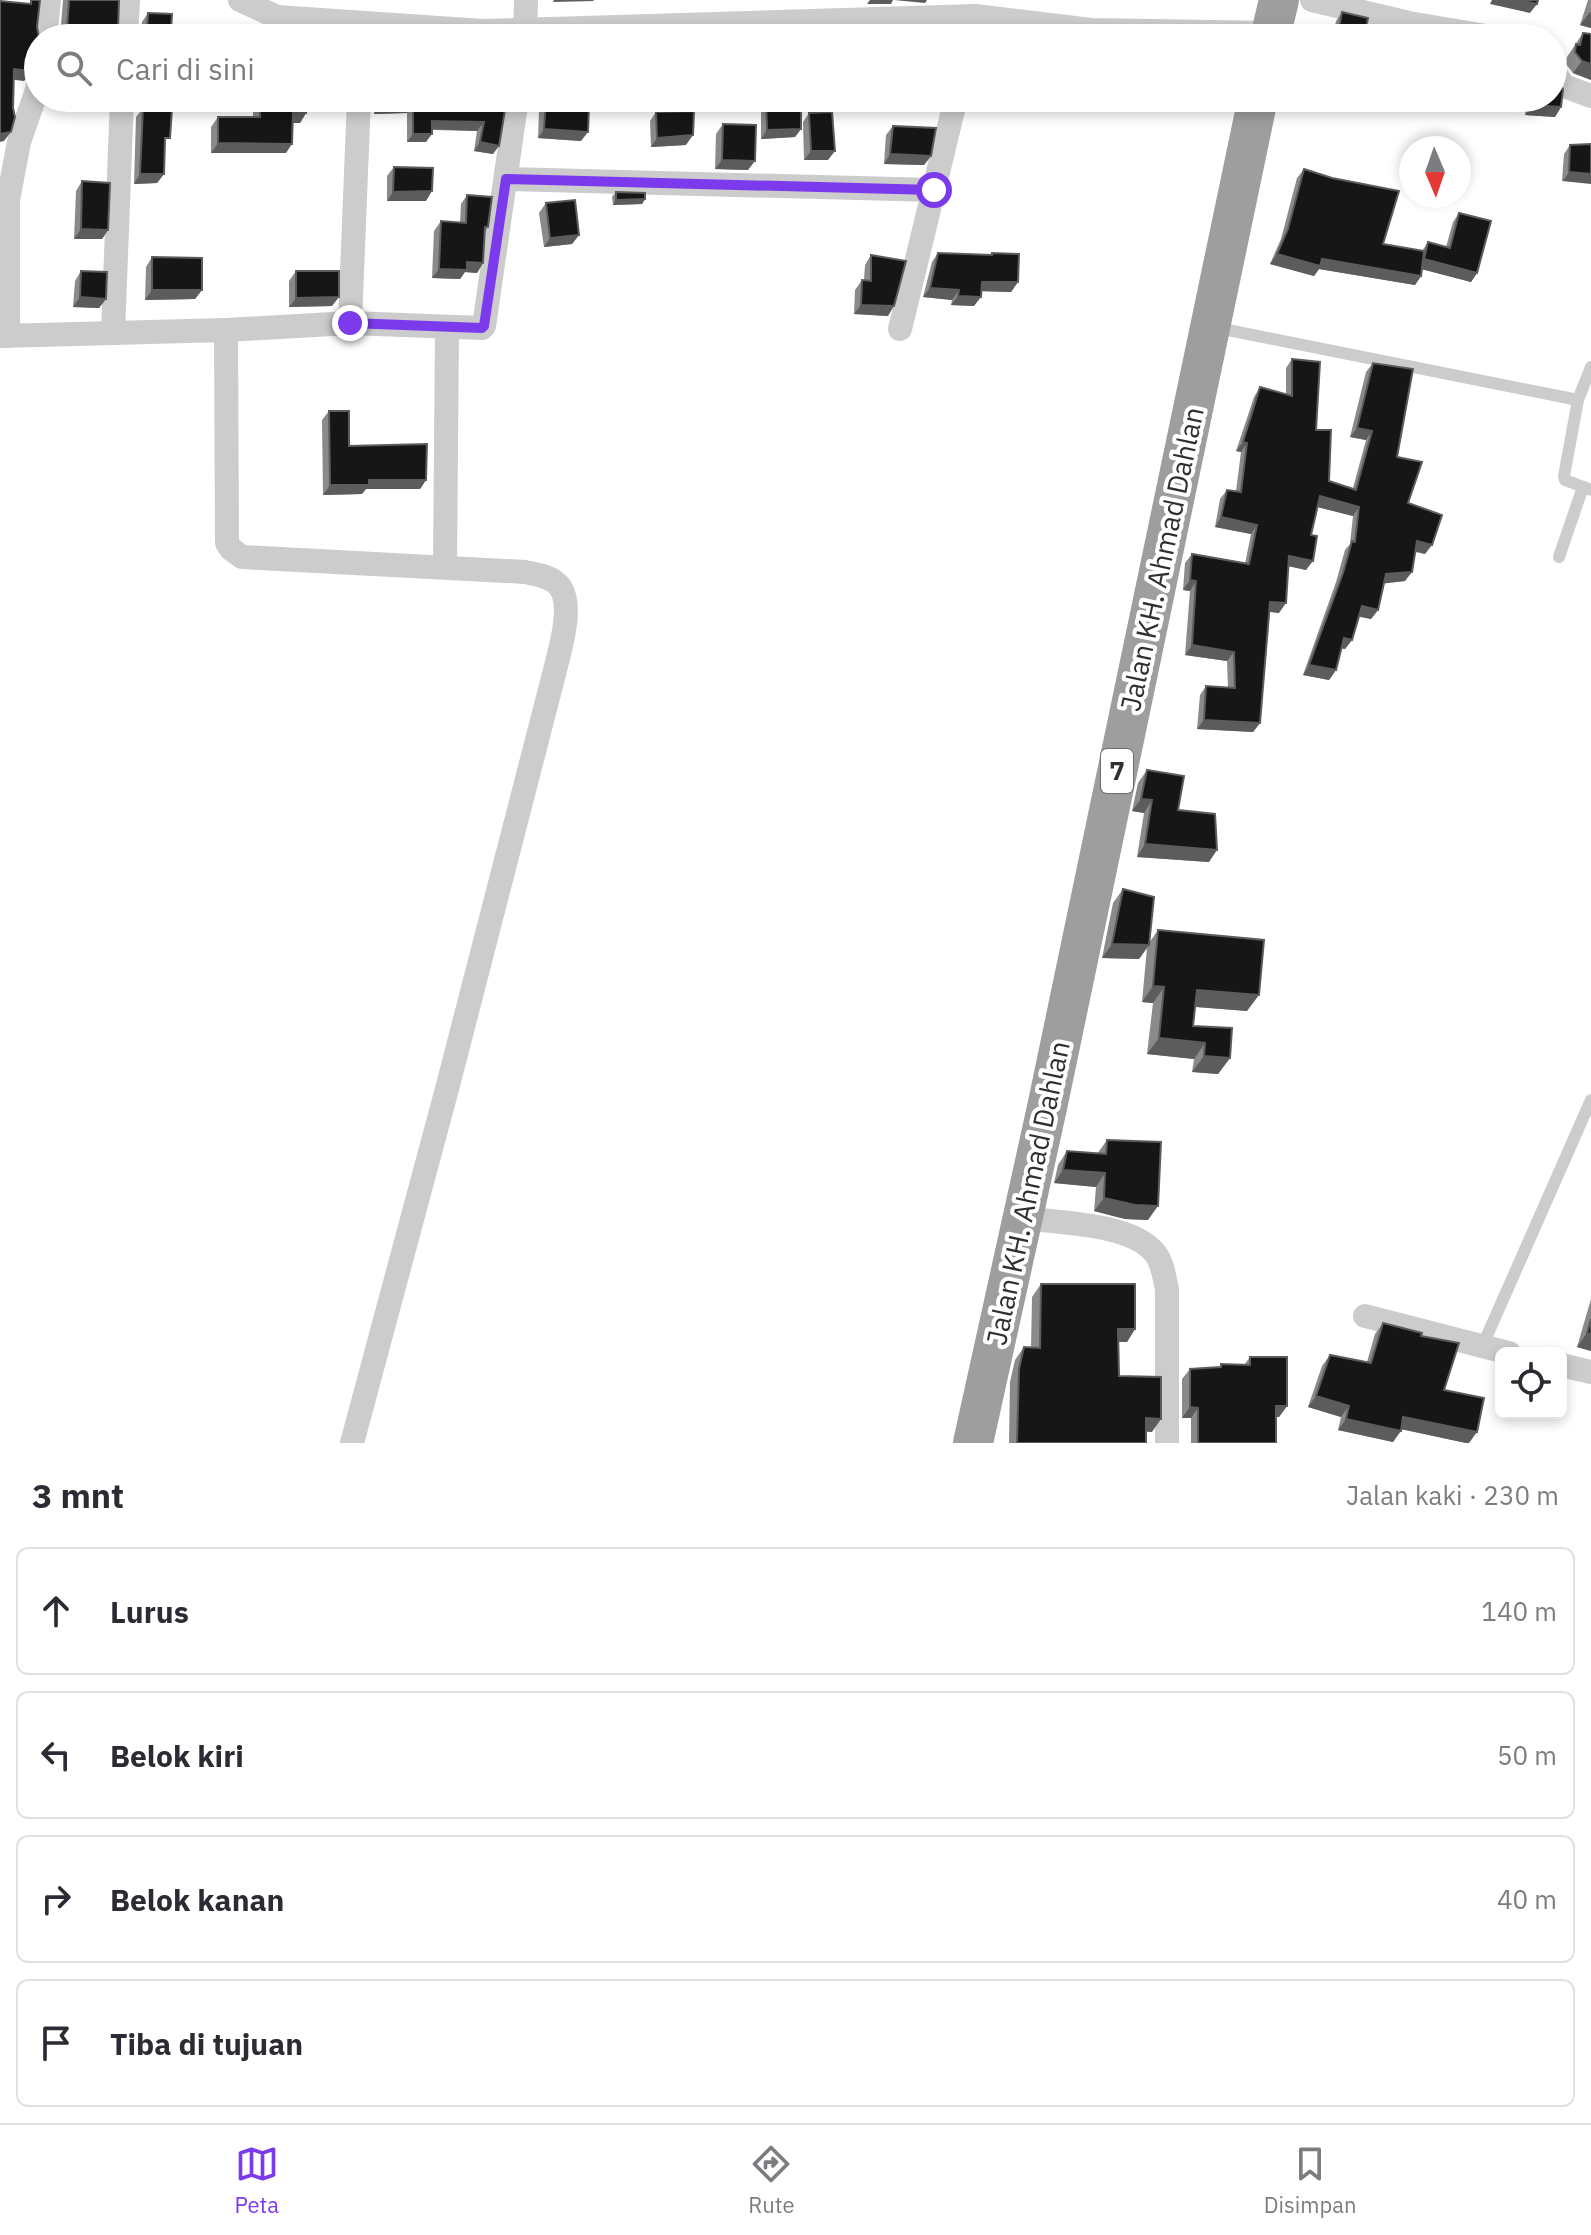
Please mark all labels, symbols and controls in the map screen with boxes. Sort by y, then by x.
search box [24,24,1567,112]
icon: search [52,46,96,90]
text: Cari di sini [116,49,255,88]
north arrow [1399,136,1471,208]
route start [916,172,952,208]
route end [332,305,368,341]
street label: Jalan KH. Ahmad Dahlan [1111,403,1212,715]
road number: 7 [1101,749,1133,793]
street label: Jalan KH. Ahmad Dahlan [977,1037,1078,1349]
map controls [1495,1347,1567,1419]
button: locate [1495,1347,1567,1419]
text: 3 mnt [32,1473,124,1517]
text: Jalan kaki · 230 m [1346,1478,1559,1512]
icon: ahead [34,1589,78,1633]
text: Lurus [110,1592,189,1631]
text: 140 m [1481,1594,1557,1628]
icon: left [34,1733,78,1777]
text: Belok kiri [110,1736,244,1775]
text: 50 m [1497,1738,1557,1772]
icon: right [34,1877,78,1921]
text: Belok kanan [110,1880,284,1919]
text: 40 m [1497,1882,1557,1916]
icon: arrive [34,2021,78,2065]
text: Tiba di tujuan [110,2024,303,2063]
tab: Peta [235,2142,279,2219]
tab: Rute [748,2142,795,2219]
tab: Disimpan [1264,2142,1356,2219]

